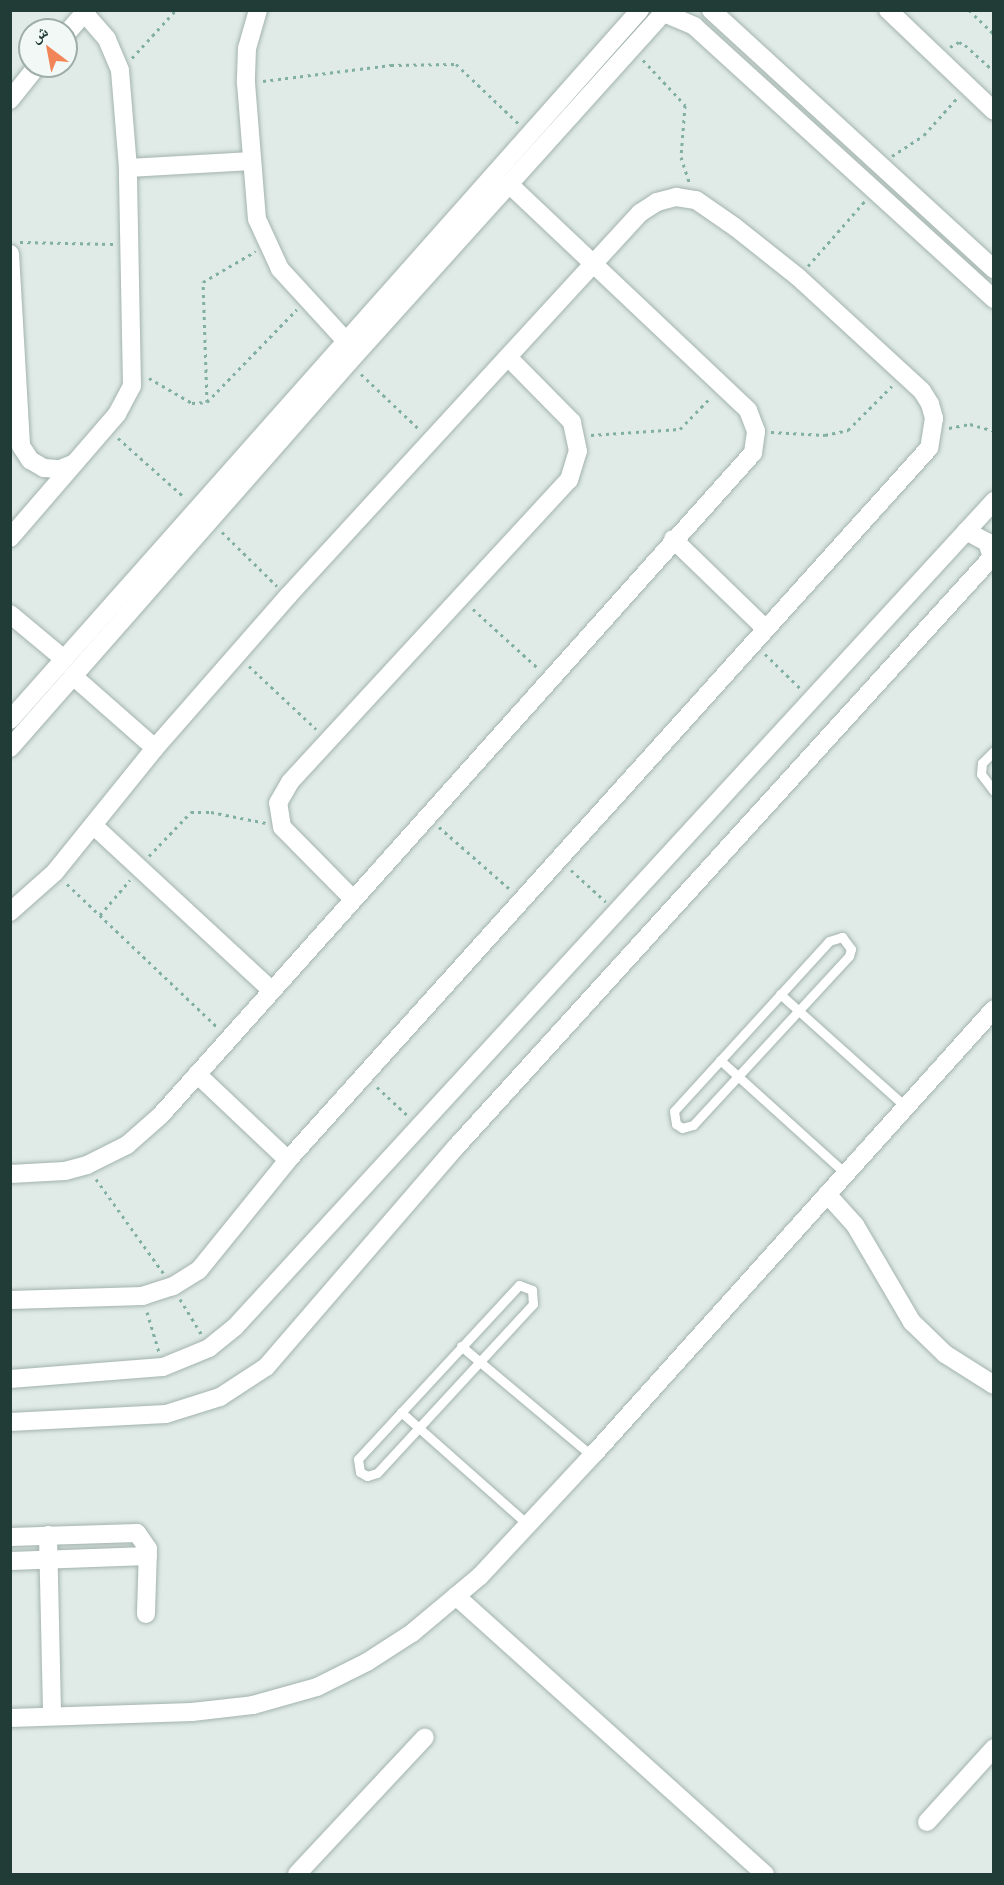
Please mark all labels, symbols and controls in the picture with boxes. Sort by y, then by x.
north arrow [18,18,78,78]
text: ش [27,21,51,47]

